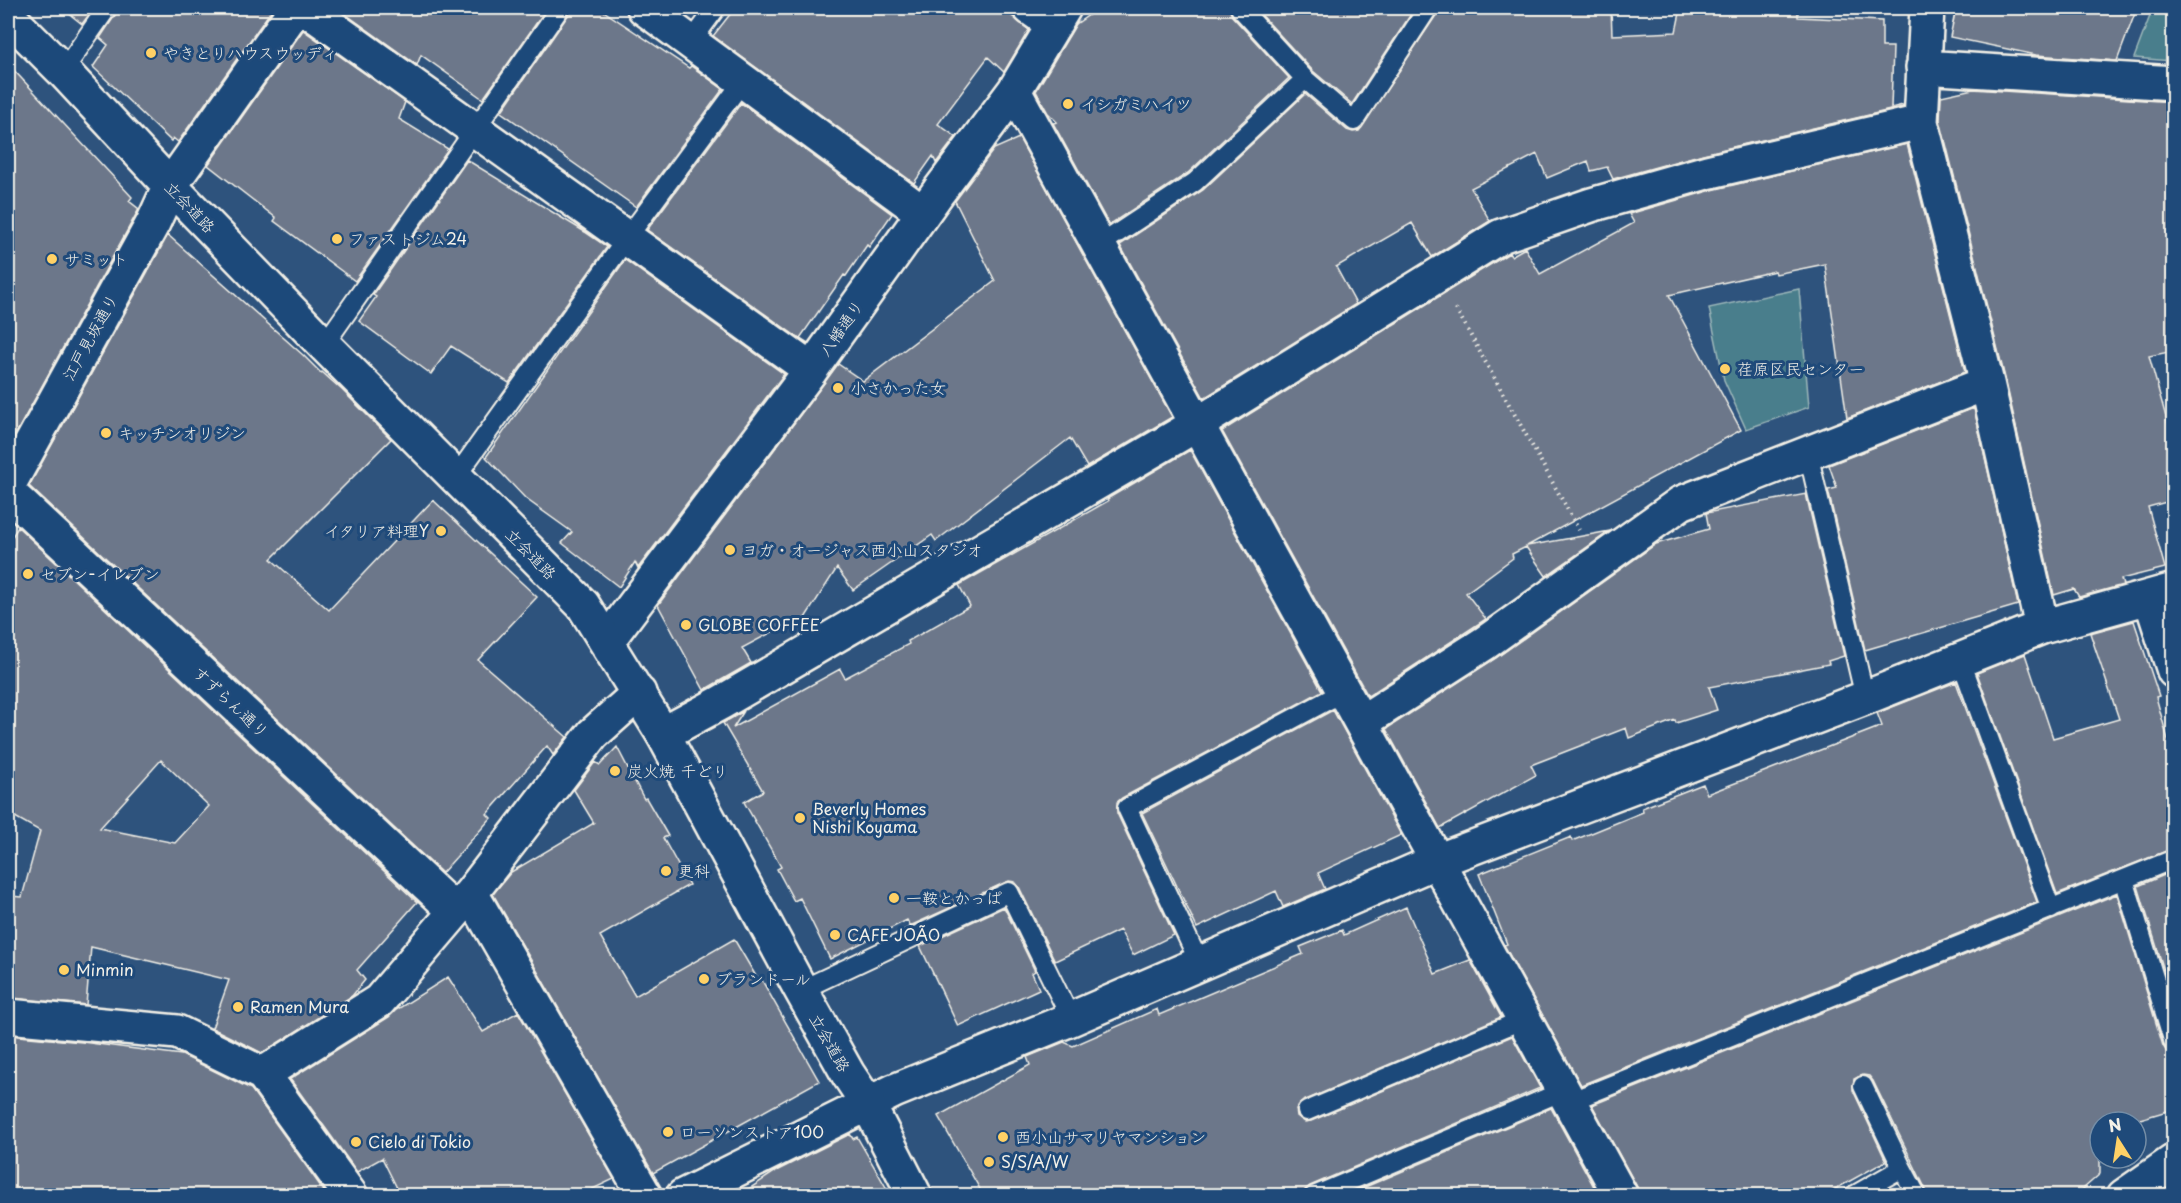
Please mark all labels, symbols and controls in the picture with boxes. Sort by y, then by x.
place label: やきとりハウスウッディ [163,40,338,64]
marker: やきとりハウスウッディ [144,46,158,60]
place label: イシガミハイツ [1080,91,1192,115]
marker: イシガミハイツ [1061,97,1075,111]
street label: 立会道路 [160,175,222,238]
place label: ファストジム24 [349,226,467,250]
marker: ファストジム24 [330,232,344,246]
place label: サミット [64,246,128,270]
marker: サミット [45,252,59,266]
street label: 江戸見坂通り [55,289,123,384]
street label: 八幡通り [812,294,868,361]
place label: 荏原区民センター [1737,356,1864,380]
marker: 荏原区民センター [1718,362,1732,376]
place label: 小さかった女 [850,375,946,399]
marker: 小さかった女 [831,381,845,395]
place label: キッチンオリジン [118,420,246,444]
marker: キッチンオリジン [99,426,113,440]
place label: イタリア料理Y [324,518,429,542]
street label: 立会道路 [501,522,563,584]
marker: イタリア料理Y [434,524,448,538]
place label: ヨガ・オージャス西小山スタジオ [742,537,983,561]
marker: ヨガ・オージャス西小山スタジオ [723,543,737,557]
place label: セブン-イレブン [40,561,160,585]
marker: セブン-イレブン [21,567,35,581]
place label: GLOBE COFFEE [698,612,820,636]
marker: GLOBE COFFEE [679,618,693,632]
street label: すずらん通り [188,660,275,743]
place label: 炭火焼 千どり [627,758,728,782]
marker: 炭火焼 千どり [608,764,622,778]
place label: Beverly Homes Nishi Koyama [812,796,926,838]
marker: Beverly Homes Nishi Koyama [793,811,807,825]
place label: 更科 [678,858,710,882]
marker: 更科 [659,864,673,878]
place label: 一鞍とかっぱ [906,885,1002,909]
marker: 一鞍とかっぱ [887,891,901,905]
place label: CAFE JOÃO [847,922,940,946]
marker: CAFE JOÃO [828,928,842,942]
place label: Minmin [76,957,134,981]
marker: Minmin [57,963,71,977]
place label: ブランドール [716,966,811,990]
marker: ブランドール [697,972,711,986]
place label: Ramen Mura [250,994,349,1018]
marker: Ramen Mura [231,1000,245,1014]
street label: 立会道路 [804,1009,857,1076]
north arrow [2088,1110,2148,1170]
text: N [2106,1111,2123,1137]
place label: ローソンストア100 [680,1119,824,1143]
place label: 西小山サマリヤマンション [1015,1124,1206,1148]
marker: ローソンストア100 [661,1125,675,1139]
place label: Cielo di Tokio [368,1129,471,1153]
marker: 西小山サマリヤマンション [996,1130,1010,1144]
marker: Cielo di Tokio [349,1135,363,1149]
place label: S/S/A/W [1001,1149,1069,1173]
marker: S/S/A/W [982,1155,996,1169]

